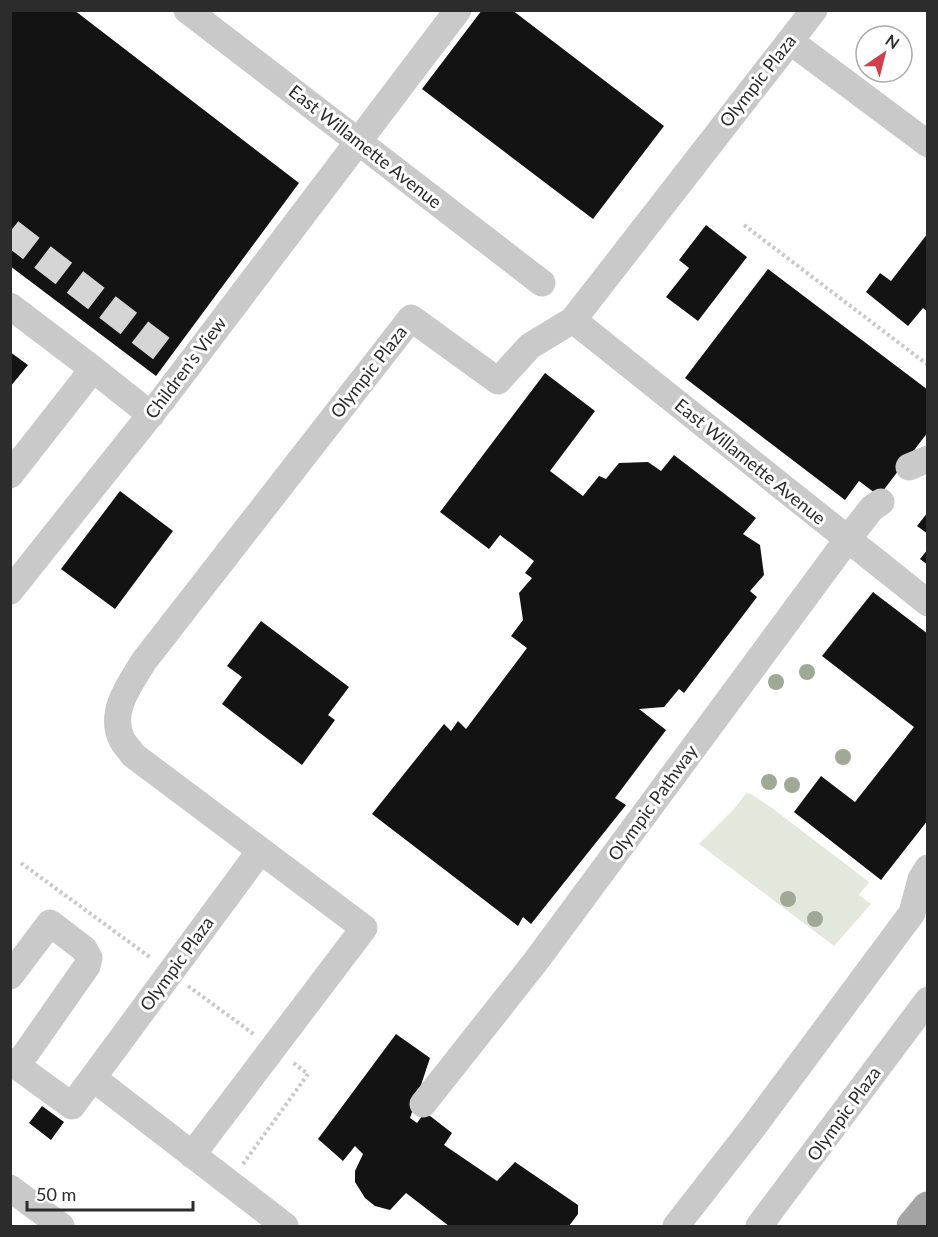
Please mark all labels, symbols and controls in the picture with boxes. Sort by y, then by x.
north arrow [854,24,914,84]
street label: Olympic Plaza [714,30,800,131]
text: N [882,30,903,53]
street label: East Willamette Avenue [285,80,446,213]
street label: Children's View [140,312,231,423]
street label: Olympic Plaza [325,321,411,422]
street label: East Willamette Avenue [671,394,831,529]
street label: Olympic Pathway [603,740,702,865]
street label: Olympic Plaza [135,912,218,1015]
street label: Olympic Plaza [802,1062,885,1165]
scale bar [27,1174,194,1212]
text: 50 m [36,1183,76,1205]

